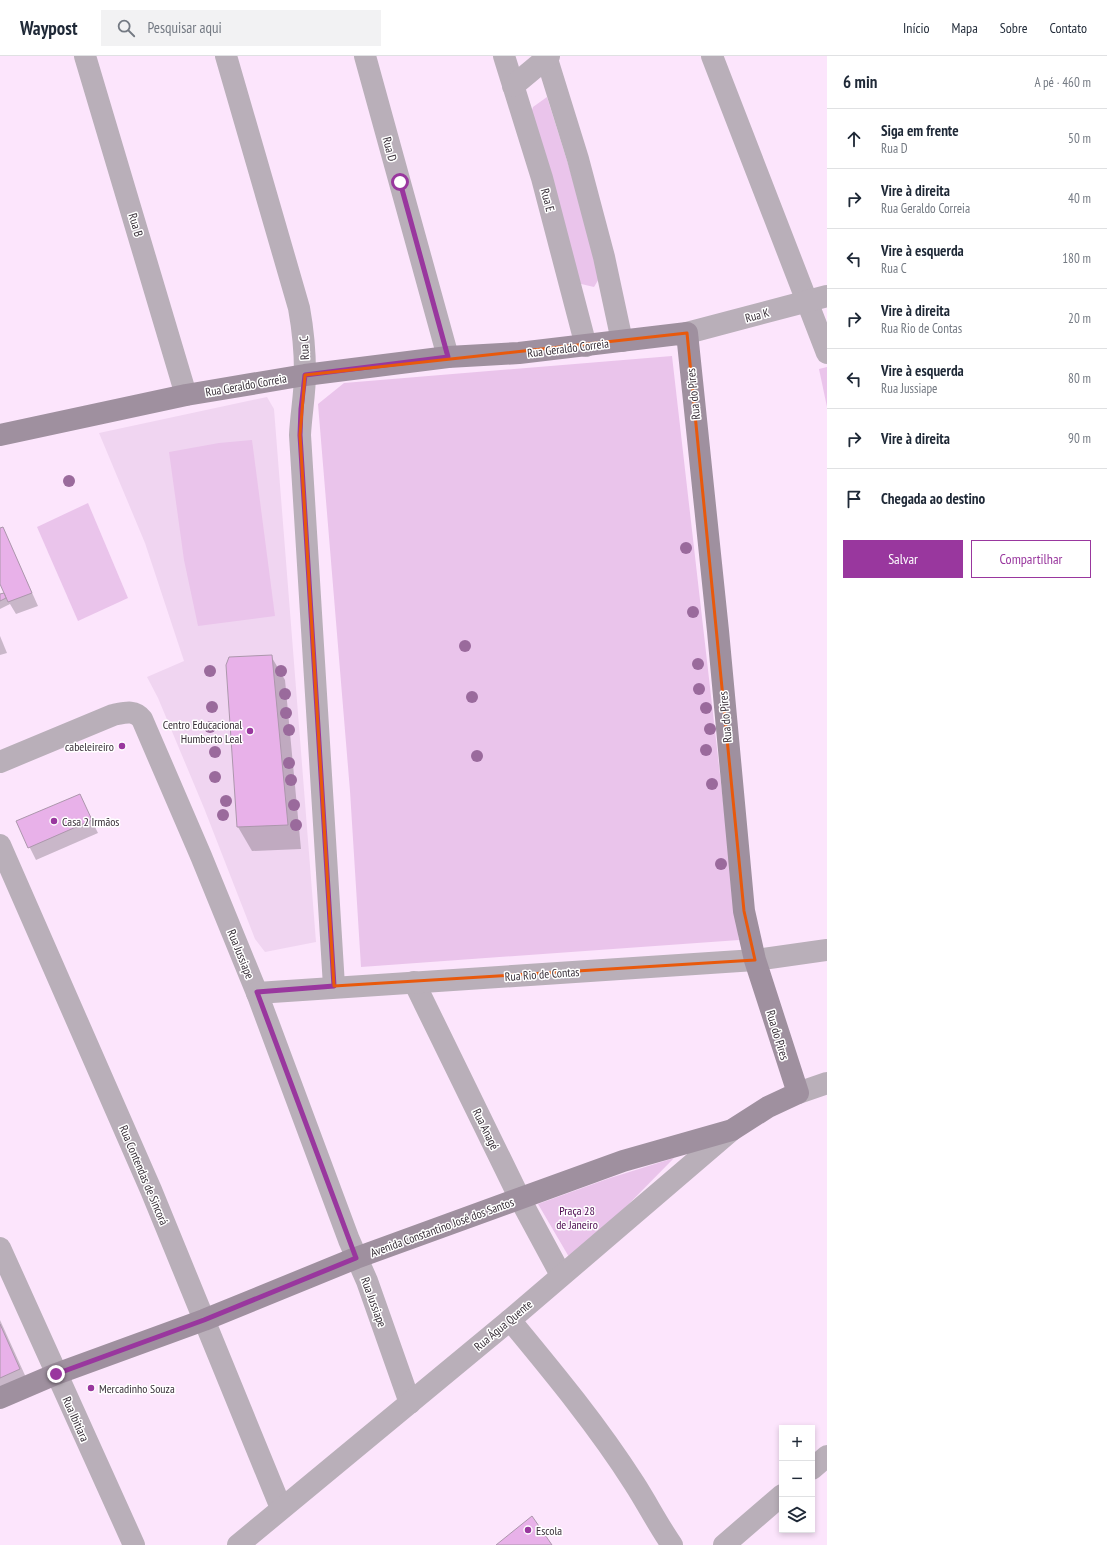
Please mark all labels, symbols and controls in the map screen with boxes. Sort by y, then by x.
search box [101,10,381,46]
text: Waypost [20,16,77,40]
icon: search [115,17,137,39]
text: Pesquisar aqui [147,18,222,37]
text: Início [903,19,930,37]
text: Mapa [952,19,978,37]
text: Sobre [1000,19,1028,37]
text: Contato [1050,19,1087,37]
text: 6 min [843,71,877,93]
text: A pé · 460 m [1034,74,1091,91]
text: Siga em frente [881,121,959,140]
icon: ahead [843,128,865,150]
text: 50 m [1068,130,1091,147]
street label: Rua D [380,135,400,163]
text: Rua D [881,140,908,157]
route start [391,173,409,191]
text: Vire à direita [881,181,950,200]
street label: Rua E [538,187,558,213]
icon: right [843,188,865,210]
text: 40 m [1068,190,1091,207]
text: Rua Geraldo Correia [881,200,970,217]
street label: Rua B [125,211,147,239]
text: Vire à esquerda [881,241,964,260]
icon: left [843,248,865,270]
text: 180 m [1062,250,1091,267]
text: Rua C [881,260,907,277]
text: Vire à direita [881,301,950,320]
street label: Rua K [743,305,771,325]
icon: right [843,308,865,330]
text: 20 m [1068,310,1091,327]
text: Rua Rio de Contas [881,320,962,337]
street label: Rua C [296,335,312,360]
street label: Rua Geraldo Correia [526,336,610,360]
text: Vire à esquerda [881,361,964,380]
street label: Rua do Pires [683,368,703,420]
icon: left [843,368,865,390]
street label: Rua Geraldo Correia [204,370,288,400]
text: 80 m [1068,370,1091,387]
text: Rua Jussiape [881,380,937,397]
icon: right [843,428,865,450]
text: Vire à direita [881,429,950,448]
text: 90 m [1068,430,1091,447]
icon: arrive [843,488,865,510]
text: Chegada ao destino [881,489,985,508]
button: Salvar [843,540,963,578]
button: Compartilhar [971,540,1091,578]
street label: Rua do Pires [715,691,735,743]
place label: Centro Educacional Humberto Leal [163,717,242,746]
marker: Centro Educacional Humberto Leal [245,726,255,736]
place label: cabeleireiro [65,739,114,754]
marker: cabeleireiro [117,741,127,751]
place label: Casa 2 Irmãos [62,814,119,829]
marker: Casa 2 Irmãos [49,816,59,826]
street label: Rua Jussiape [224,927,258,981]
street label: Rua Rio de Contas [504,964,580,984]
street label: Rua do Pires [763,1008,793,1062]
street label: Rua Anagé [470,1106,502,1152]
street label: Rua Contendas de Sincorá [116,1123,172,1227]
street label: Avenida Constantino José dos Santos [368,1194,516,1260]
park label: Praça 28 de Janeiro [556,1203,598,1232]
street label: Rua Jussiape [358,1275,390,1329]
street label: Rua Água Quente [471,1296,535,1354]
route end [47,1365,65,1383]
place label: Mercadinho Souza [99,1381,175,1396]
marker: Mercadinho Souza [86,1383,96,1393]
street label: Rua Ibitiara [59,1394,93,1444]
map controls [779,1425,815,1533]
button: + [779,1425,815,1461]
button: − [779,1461,815,1497]
button: layers [779,1497,815,1533]
place label: Escola [536,1523,562,1538]
marker: Escola [523,1525,533,1535]

